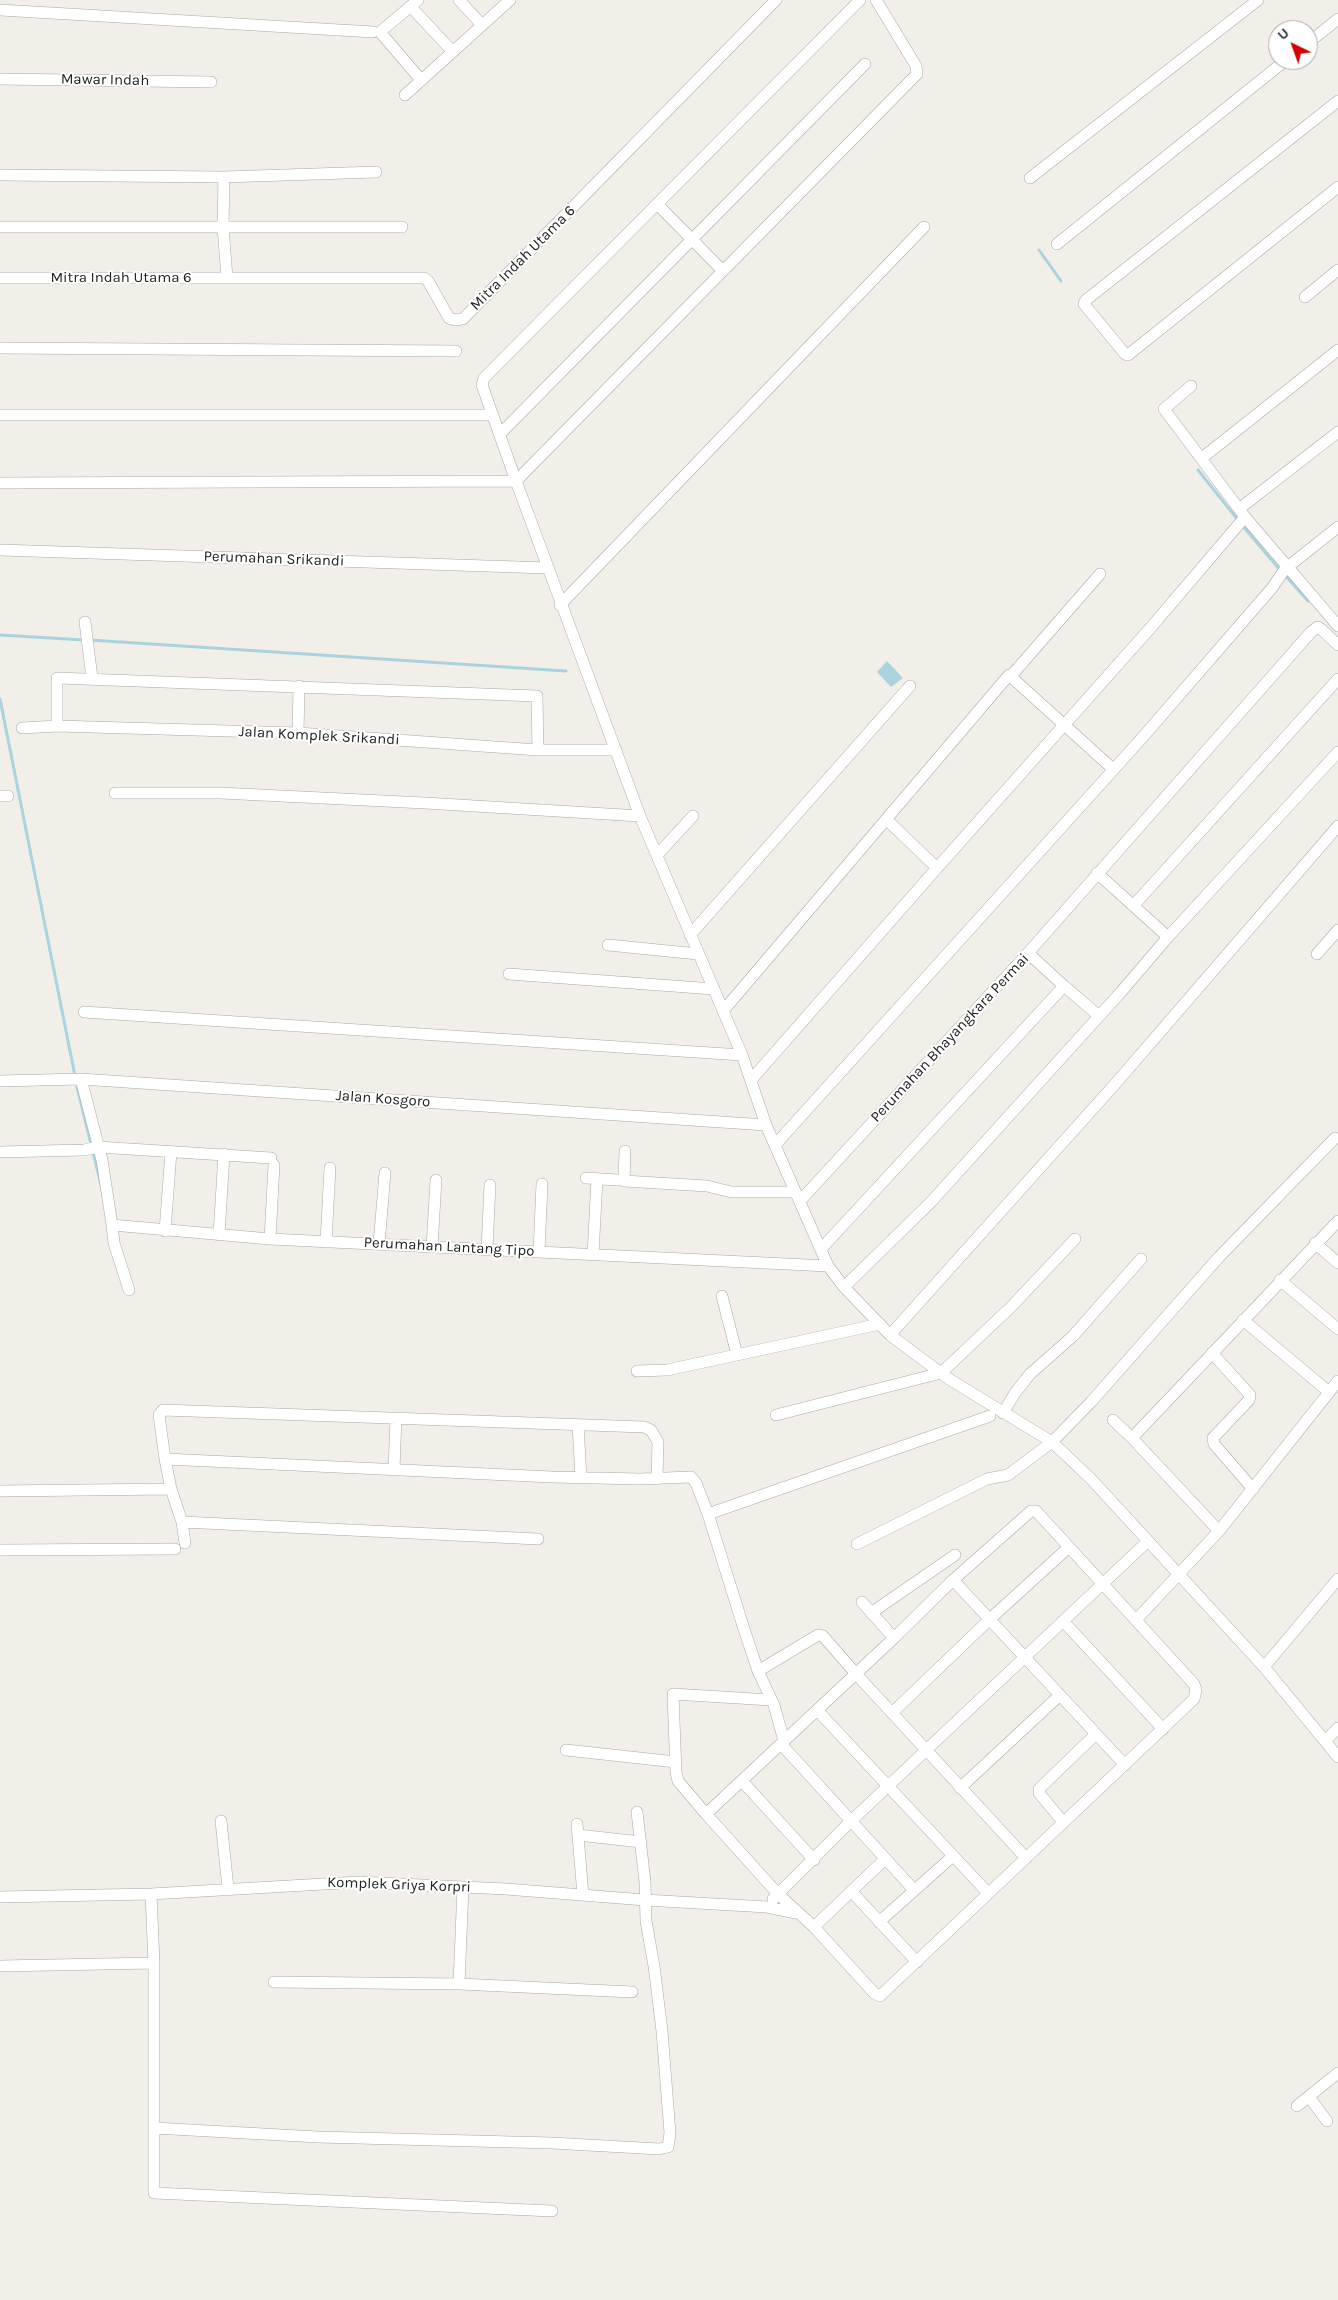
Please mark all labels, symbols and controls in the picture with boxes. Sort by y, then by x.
north arrow [1268,20,1318,70]
text: U [1274,25,1293,44]
street label: Mawar Indah [61,70,149,90]
street label: Mitra Indah Utama 6 [467,202,579,314]
street label: Mitra Indah Utama 6 [50,269,192,287]
street label: Perumahan Srikandi [203,548,345,570]
street label: Jalan Komplek Srikandi [238,723,400,749]
street label: Perumahan Bhayangkara Permai [867,950,1033,1126]
street label: Jalan Kosgoro [335,1087,431,1111]
street label: Perumahan Lantang Tipo [363,1234,535,1260]
street label: Komplek Griya Korpri [327,1873,471,1897]

